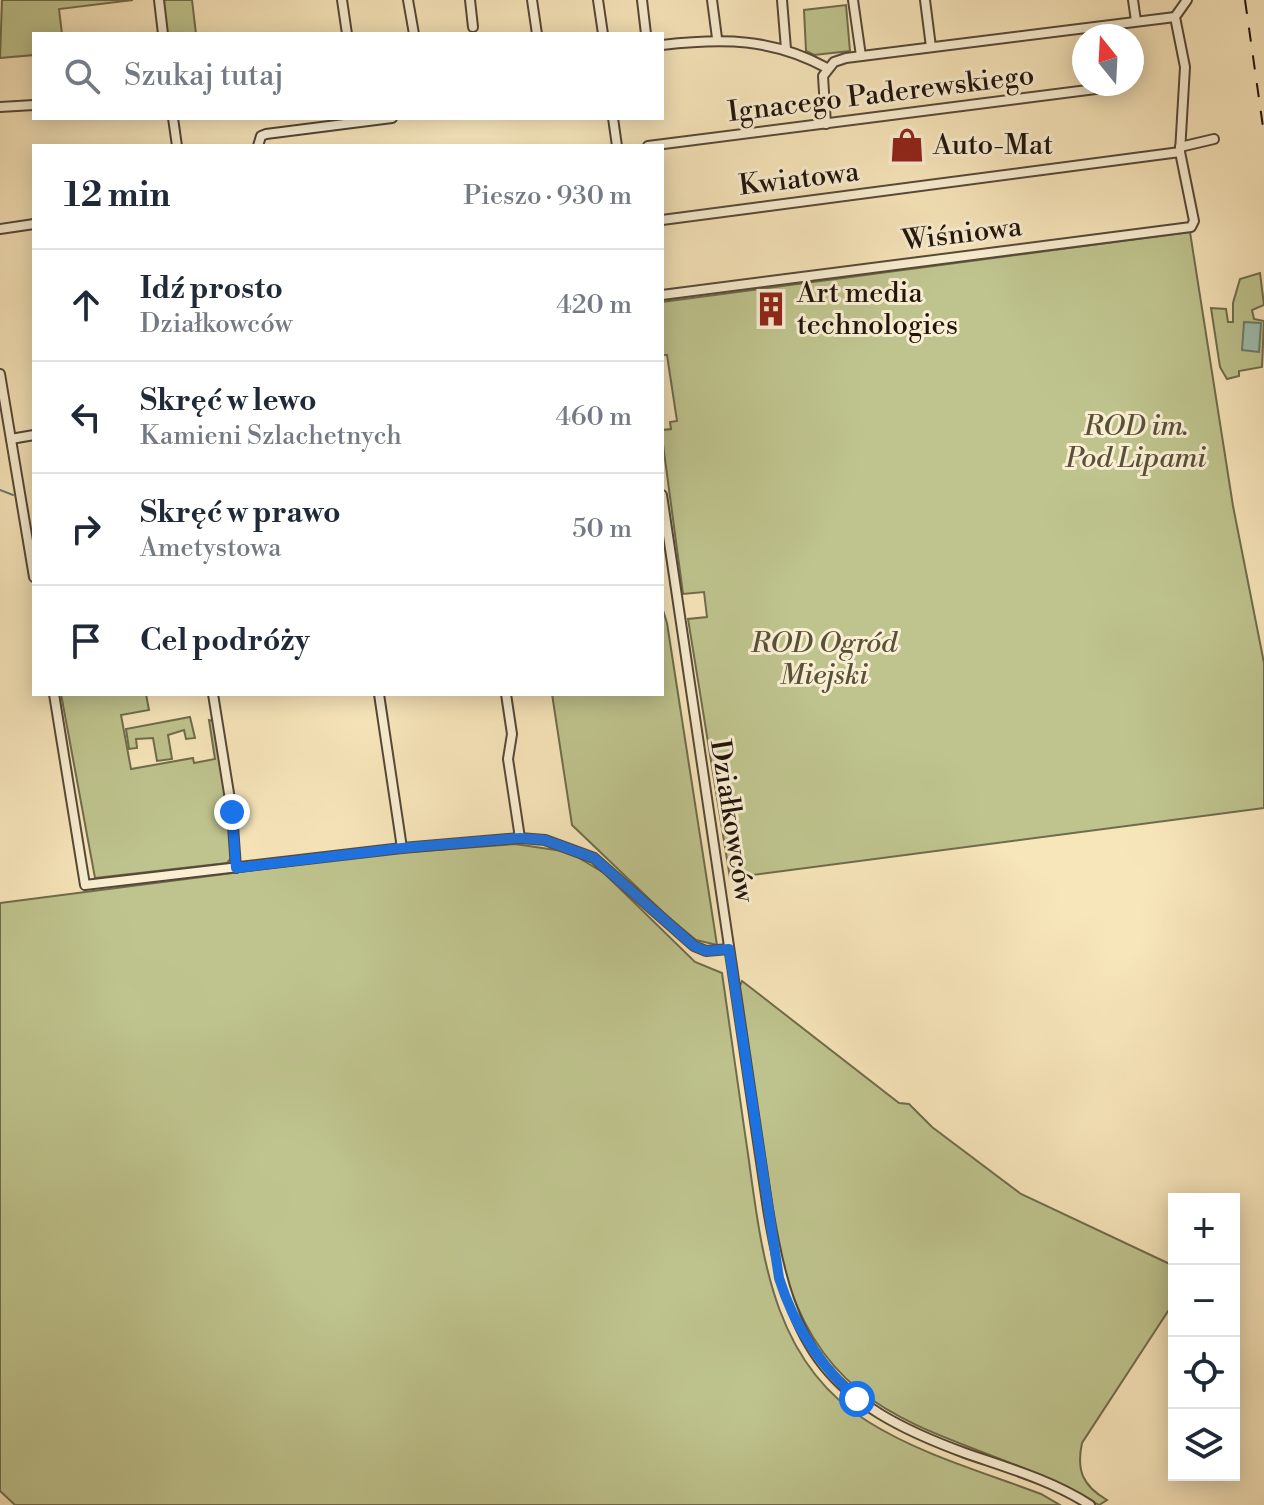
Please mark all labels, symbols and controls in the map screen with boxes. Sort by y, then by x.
north arrow [1072,24,1144,96]
search box [32,32,664,120]
icon: search [60,54,104,98]
text: Szukaj tutaj [124,57,284,95]
street label: Ignacego Paderewskiego [726,58,1036,130]
shop icon: Auto-Mat [888,126,926,164]
place label: Auto-Mat [932,128,1053,163]
street label: Kwiatowa [737,154,862,204]
text: 12 min [64,175,170,217]
text: Pieszo · 930 m [464,180,632,212]
street label: Wiśniowa [899,209,1025,259]
text: Idź prosto [140,270,283,308]
place label: Art media technologies [796,276,958,343]
icon: ahead [64,283,108,327]
text: 420 m [556,289,632,321]
building icon: Art media technologies [752,290,790,328]
text: Działkowców [140,308,292,340]
text: Skręć w lewo [140,382,317,420]
icon: left [64,395,108,439]
text: 460 m [555,401,632,433]
park label: ROD im. Pod Lipami [1065,409,1207,476]
text: Kamieni Szlachetnych [140,420,402,452]
text: Skręć w prawo [140,494,341,532]
icon: right [64,507,108,551]
text: 50 m [572,513,632,545]
text: Ametystowa [140,532,281,564]
icon: arrive [64,619,108,663]
text: Cel podróży [140,622,310,660]
park label: ROD Ogród Miejski [750,626,898,693]
street label: Działkowców [702,737,762,905]
route end [214,794,250,830]
map controls [1168,1193,1240,1481]
button: + [1168,1193,1240,1265]
button: − [1168,1265,1240,1337]
button: locate [1168,1337,1240,1409]
route start [839,1381,875,1417]
button: layers [1168,1409,1240,1481]

